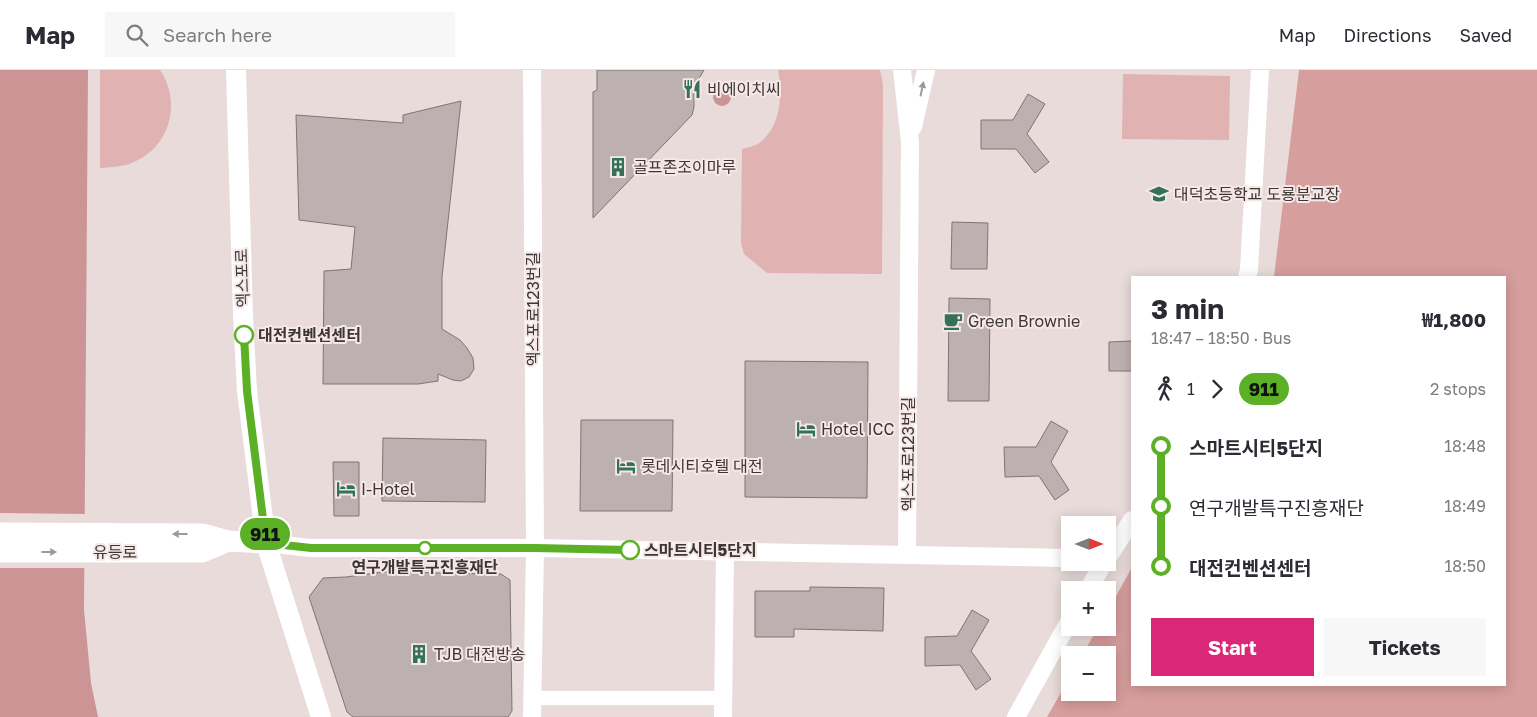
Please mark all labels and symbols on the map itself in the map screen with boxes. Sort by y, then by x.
restaurant icon: 비에이치씨 [681,78,703,100]
place label: 비에이치씨 [707,79,781,99]
one-way arrow [918,80,926,96]
building icon: 골프존조이마루 [607,156,629,178]
place label: 골프존조이마루 [633,157,736,177]
school or university icon: 대덕초등학교 도룡분교장 [1148,183,1170,205]
place label: 대덕초등학교 도룡분교장 [1174,184,1340,204]
street label: 엑스포로 [231,248,253,308]
street label: 엑스포로123번길 [523,252,543,366]
cafe icon: Green Brownie [942,310,964,332]
place label: Green Brownie [968,311,1080,331]
marker: 대전컨벤션센터 [234,325,254,345]
place label: 대전컨벤션센터 [258,325,361,345]
street label: 엑스포로123번길 [898,397,918,511]
hotel icon: Hotel ICC [795,418,817,440]
place label: Hotel ICC [821,419,894,439]
hotel icon: 롯데시티호텔 대전 [615,455,637,477]
place label: 롯데시티호텔 대전 [641,456,763,476]
hotel icon: I-Hotel [335,478,357,500]
place label: I-Hotel [361,479,415,499]
north arrow [1061,516,1116,571]
line badge: 911 [236,518,294,550]
one-way arrow [172,530,188,538]
marker: 스마트시티5단지 [620,540,640,560]
place label: 스마트시티5단지 [644,540,757,560]
marker: 연구개발특구진흥재단 [418,541,432,555]
street label: 유등로 [93,542,137,562]
one-way arrow [41,548,57,556]
place label: 연구개발특구진흥재단 [351,557,499,577]
building icon: TJB 대전방송 [408,643,430,665]
place label: TJB 대전방송 [434,644,525,664]

